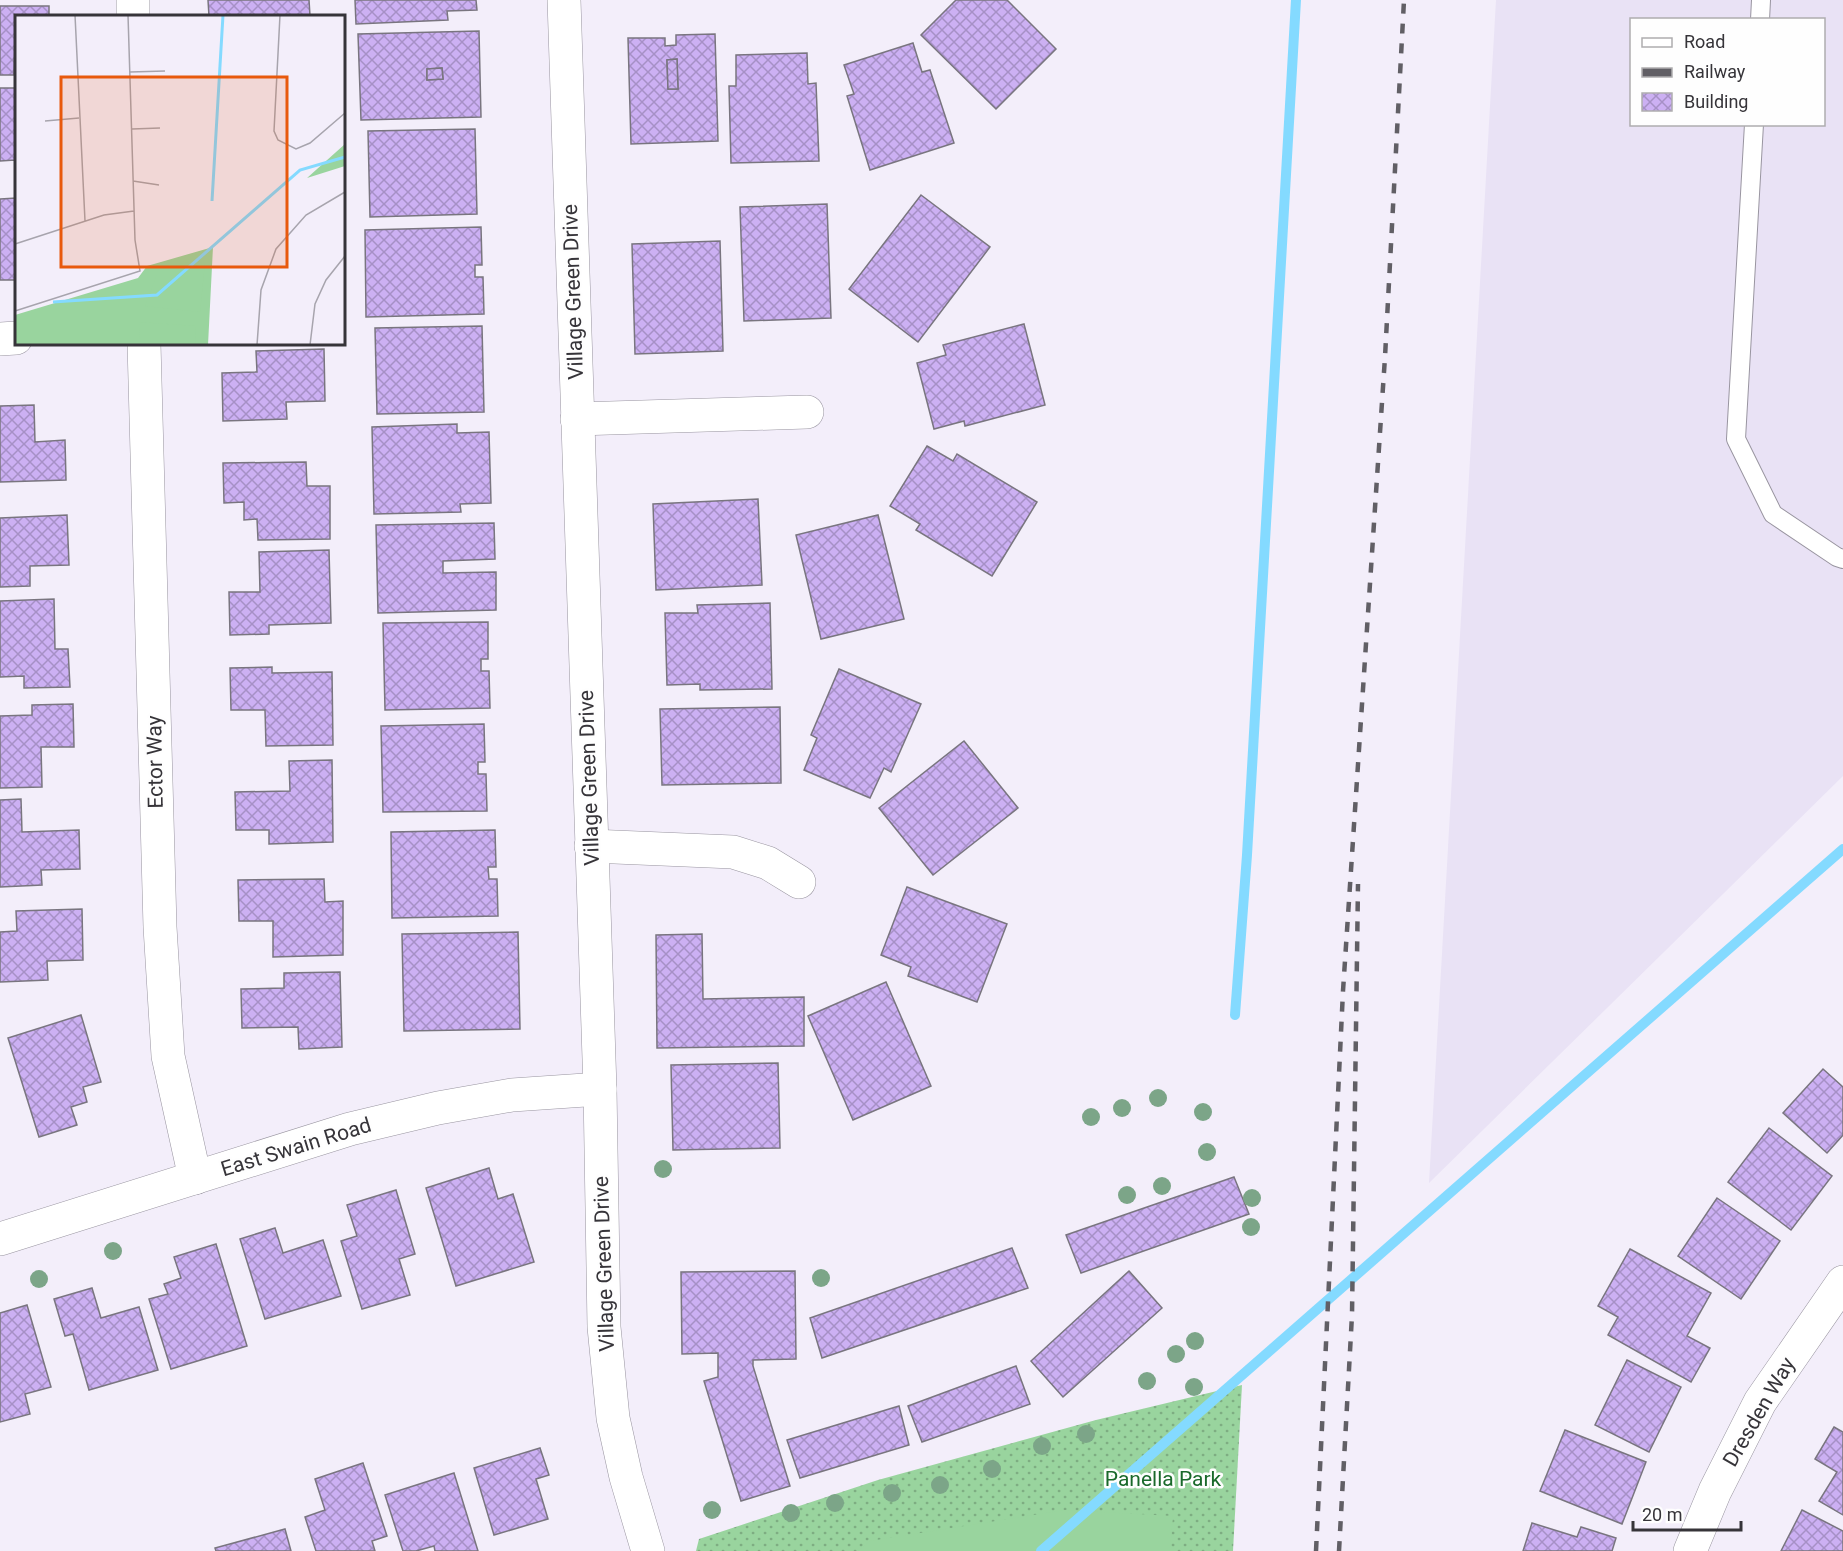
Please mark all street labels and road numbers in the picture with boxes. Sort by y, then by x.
street label: Village Green Drive [558,204,588,380]
street label: Village Green Drive [574,690,604,866]
street label: Ector Way [142,715,168,809]
street label: East Swain Road [218,1113,374,1181]
street label: Village Green Drive [589,1176,619,1352]
street label: Dresden Way [1718,1353,1800,1471]

